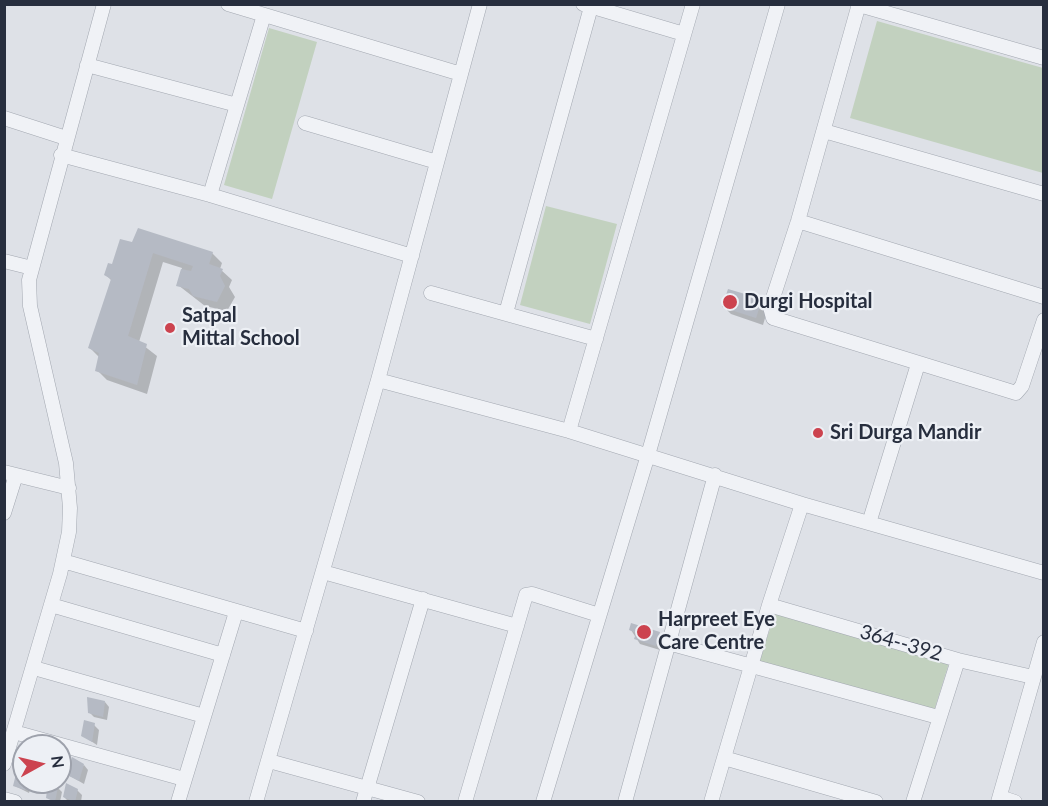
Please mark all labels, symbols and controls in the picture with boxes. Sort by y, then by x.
place label: Durgi Hospital [744,290,873,314]
marker: Durgi Hospital [721,293,739,311]
place label: Satpal Mittal School [182,304,300,351]
marker: Satpal Mittal School [163,321,177,335]
place label: Sri Durga Mandir [830,421,981,445]
marker: Sri Durga Mandir [811,426,825,440]
place label: Harpreet Eye Care Centre [658,608,775,655]
street label: 364--392 [857,620,945,666]
marker: Harpreet Eye Care Centre [635,623,653,641]
north arrow [12,734,72,794]
text: N [48,754,69,769]

